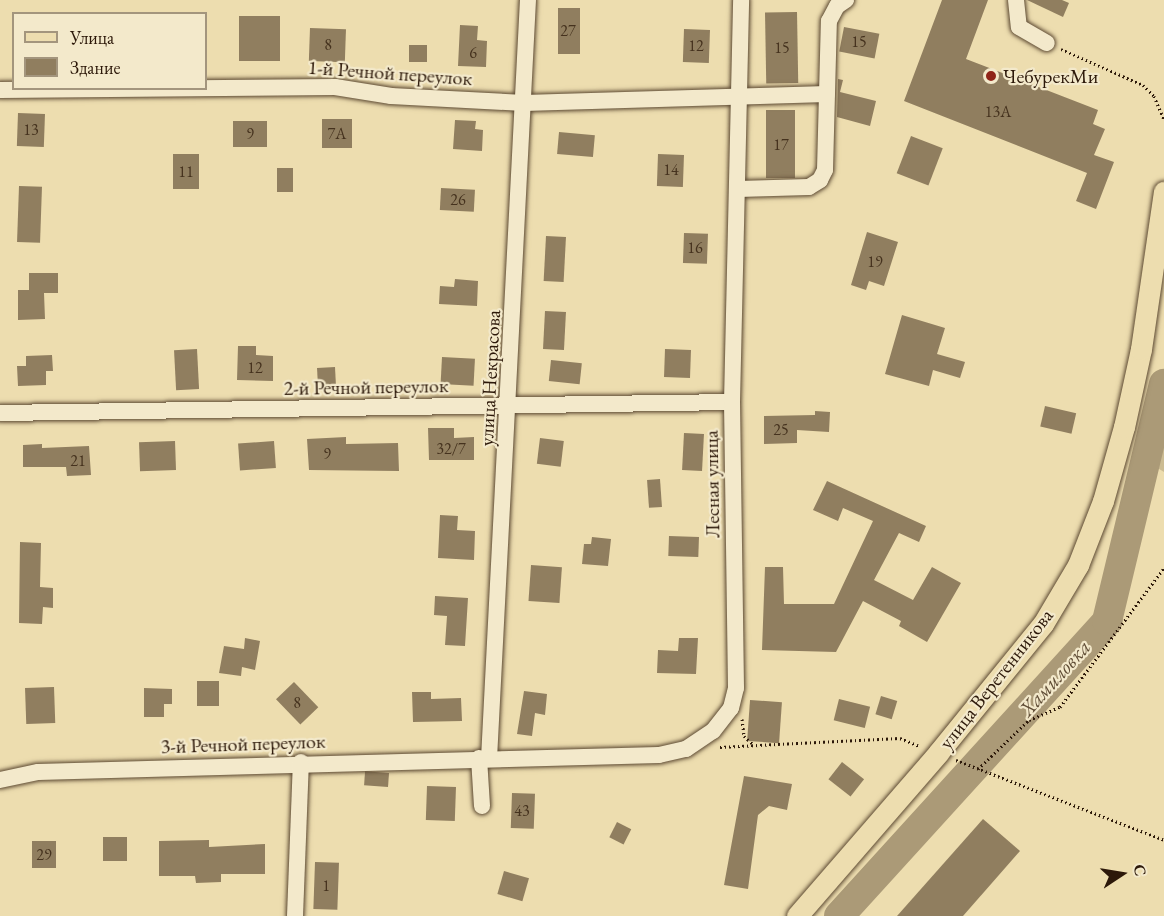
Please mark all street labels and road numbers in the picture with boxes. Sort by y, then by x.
street label: 1-й Речной переулок [307,55,473,91]
street label: улица Некрасова [474,309,506,447]
street label: 2-й Речной переулок [283,374,449,400]
street label: Лесная улица [699,430,725,538]
street label: улица Веретенникова [934,604,1058,754]
street label: 3-й Речной переулок [160,729,326,759]

